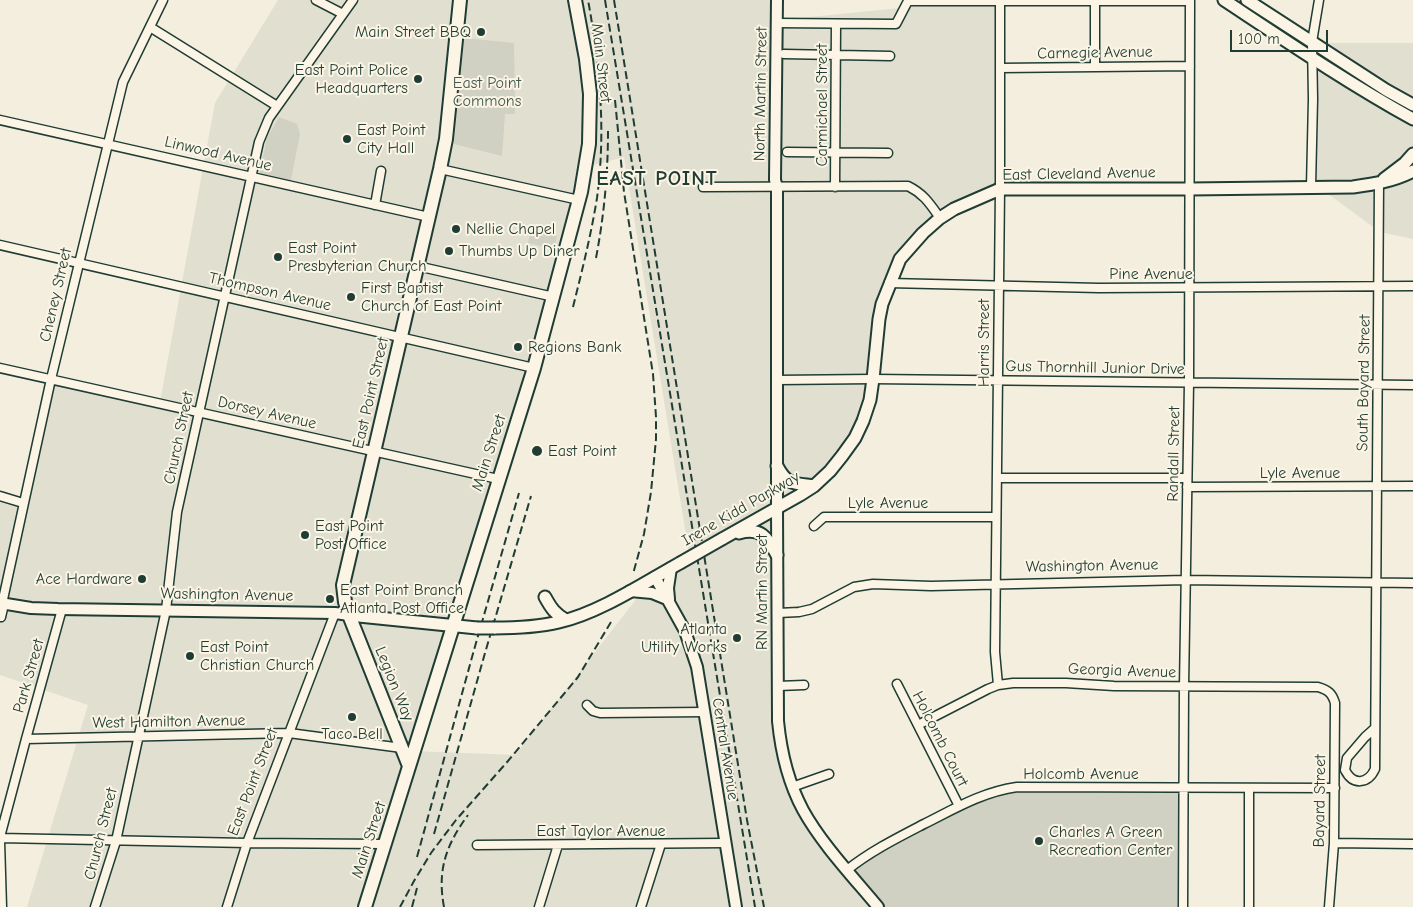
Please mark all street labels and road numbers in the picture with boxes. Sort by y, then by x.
street label: Main Street [587,22,615,104]
street label: North Martin Street [750,27,772,161]
street label: Carnegie Avenue [1037,42,1153,64]
street label: Carmichael Street [812,44,832,166]
street label: Linwood Avenue [163,132,273,176]
street label: East Cleveland Avenue [1002,163,1156,185]
street label: Cheney Street [36,246,76,344]
street label: Pine Avenue [1109,264,1193,284]
street label: Thompson Avenue [207,269,333,315]
street label: Harris Street [974,299,994,387]
street label: South Bayard Street [1353,314,1375,452]
street label: East Point Street [349,335,393,451]
street label: Gus Thornhill Junior Drive [1005,357,1185,379]
street label: Church Street [160,390,198,486]
street label: Dorsey Avenue [216,392,318,434]
street label: Randall Street [1164,406,1184,502]
street label: Main Street [468,412,510,494]
street label: Lyle Avenue [1260,463,1340,483]
street label: Irene Kidd Parkway [679,467,803,551]
street label: Lyle Avenue [848,493,928,513]
street label: RN Martin Street [752,534,772,650]
street label: Washington Avenue [1025,555,1159,577]
street label: Washington Avenue [160,584,294,606]
street label: Park Street [9,637,49,715]
street label: Legion Way [370,644,418,724]
street label: Georgia Avenue [1068,660,1176,682]
street label: Holcomb Court [908,688,972,790]
street label: Central Avenue [707,697,743,801]
street label: West Hamilton Avenue [92,711,246,733]
street label: East Point Street [224,725,282,839]
street label: Bayard Street [1310,754,1330,848]
street label: Holcomb Avenue [1023,764,1139,784]
street label: Church Street [80,786,122,882]
street label: Main Street [348,799,390,881]
street label: East Taylor Avenue [536,821,666,841]

